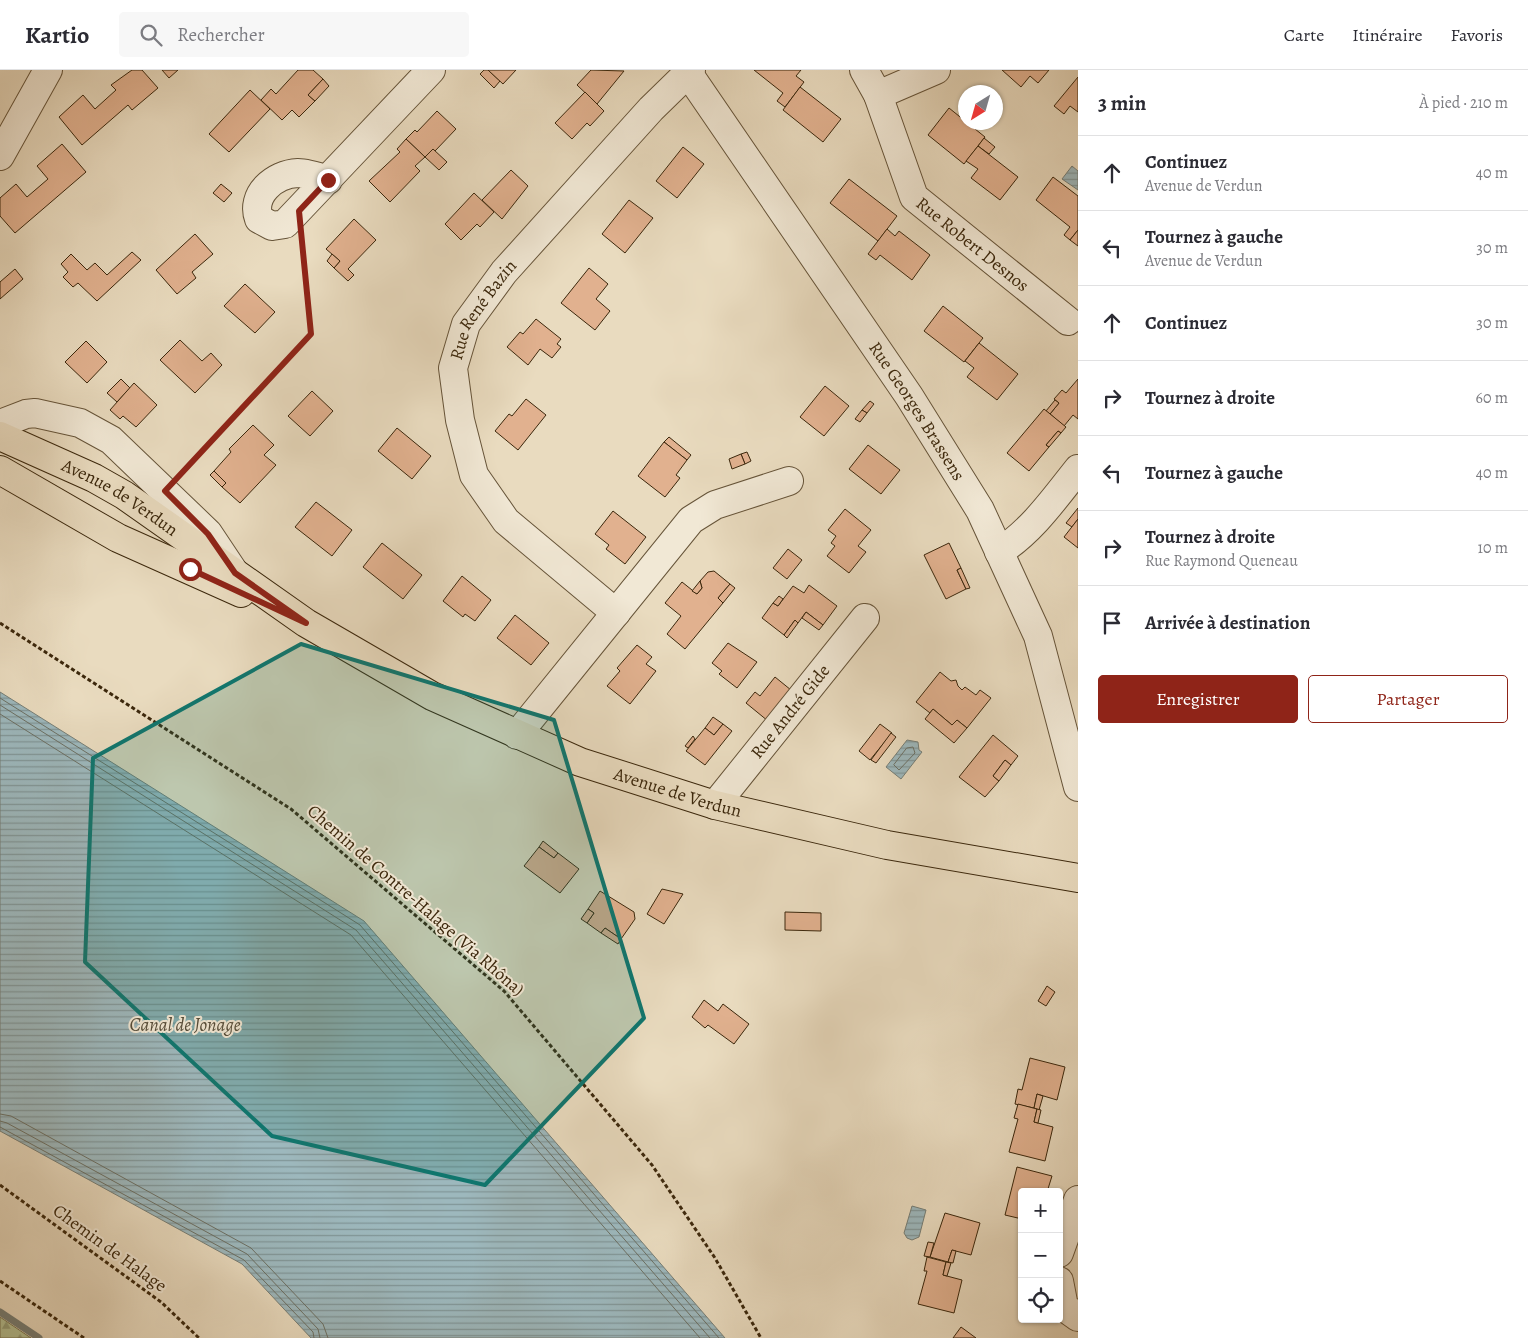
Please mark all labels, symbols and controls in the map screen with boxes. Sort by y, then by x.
search box [119,12,469,57]
text: Kartio [25,19,89,51]
icon: search [137,21,165,49]
text: Rechercher [177,22,265,48]
text: Carte [1284,23,1324,47]
text: Itinéraire [1352,23,1423,47]
text: Favoris [1451,23,1503,47]
north arrow [958,85,1003,130]
text: 3 min [1098,89,1146,117]
text: À pied · 210 m [1419,92,1508,114]
text: Continuez [1145,149,1227,175]
icon: ahead [1098,159,1126,187]
text: 40 m [1476,162,1508,184]
route end [317,169,340,192]
text: Avenue de Verdun [1145,175,1262,197]
street label: Rue Robert Desnos [911,191,1034,297]
text: Tournez à gauche [1145,224,1283,250]
icon: left [1098,234,1126,262]
text: 30 m [1476,237,1508,259]
text: Avenue de Verdun [1145,250,1262,272]
street label: Rue René Bazin [444,254,522,363]
icon: ahead [1098,309,1126,337]
text: Continuez [1145,310,1227,336]
text: 30 m [1476,312,1508,334]
street label: Rue Georges Brassens [863,337,971,485]
icon: right [1098,384,1126,412]
text: Tournez à droite [1145,385,1275,411]
text: 60 m [1476,387,1508,409]
street label: Avenue de Verdun [57,453,183,542]
icon: left [1098,459,1126,487]
text: Tournez à gauche [1145,460,1283,486]
text: 40 m [1476,462,1508,484]
text: Tournez à droite [1145,524,1275,550]
icon: right [1098,534,1126,562]
text: 10 m [1478,537,1508,559]
text: Rue Raymond Queneau [1145,550,1298,572]
route start [179,558,202,581]
icon: arrive [1098,609,1126,637]
text: Arrivée à destination [1145,610,1310,636]
street label: Rue André Gide [745,659,835,764]
button: Enregistrer [1098,675,1298,723]
button: Partager [1308,675,1508,723]
street label: Avenue de Verdun [610,761,744,823]
street label: Chemin de Contre-Halage (Via Rhôna) [302,799,530,1001]
water label: Canal de Jonage [129,1012,241,1038]
map controls [1018,1188,1063,1323]
button: + [1018,1188,1063,1233]
street label: Chemin de Halage [48,1199,172,1297]
button: − [1018,1233,1063,1278]
button: locate [1018,1278,1063,1323]

